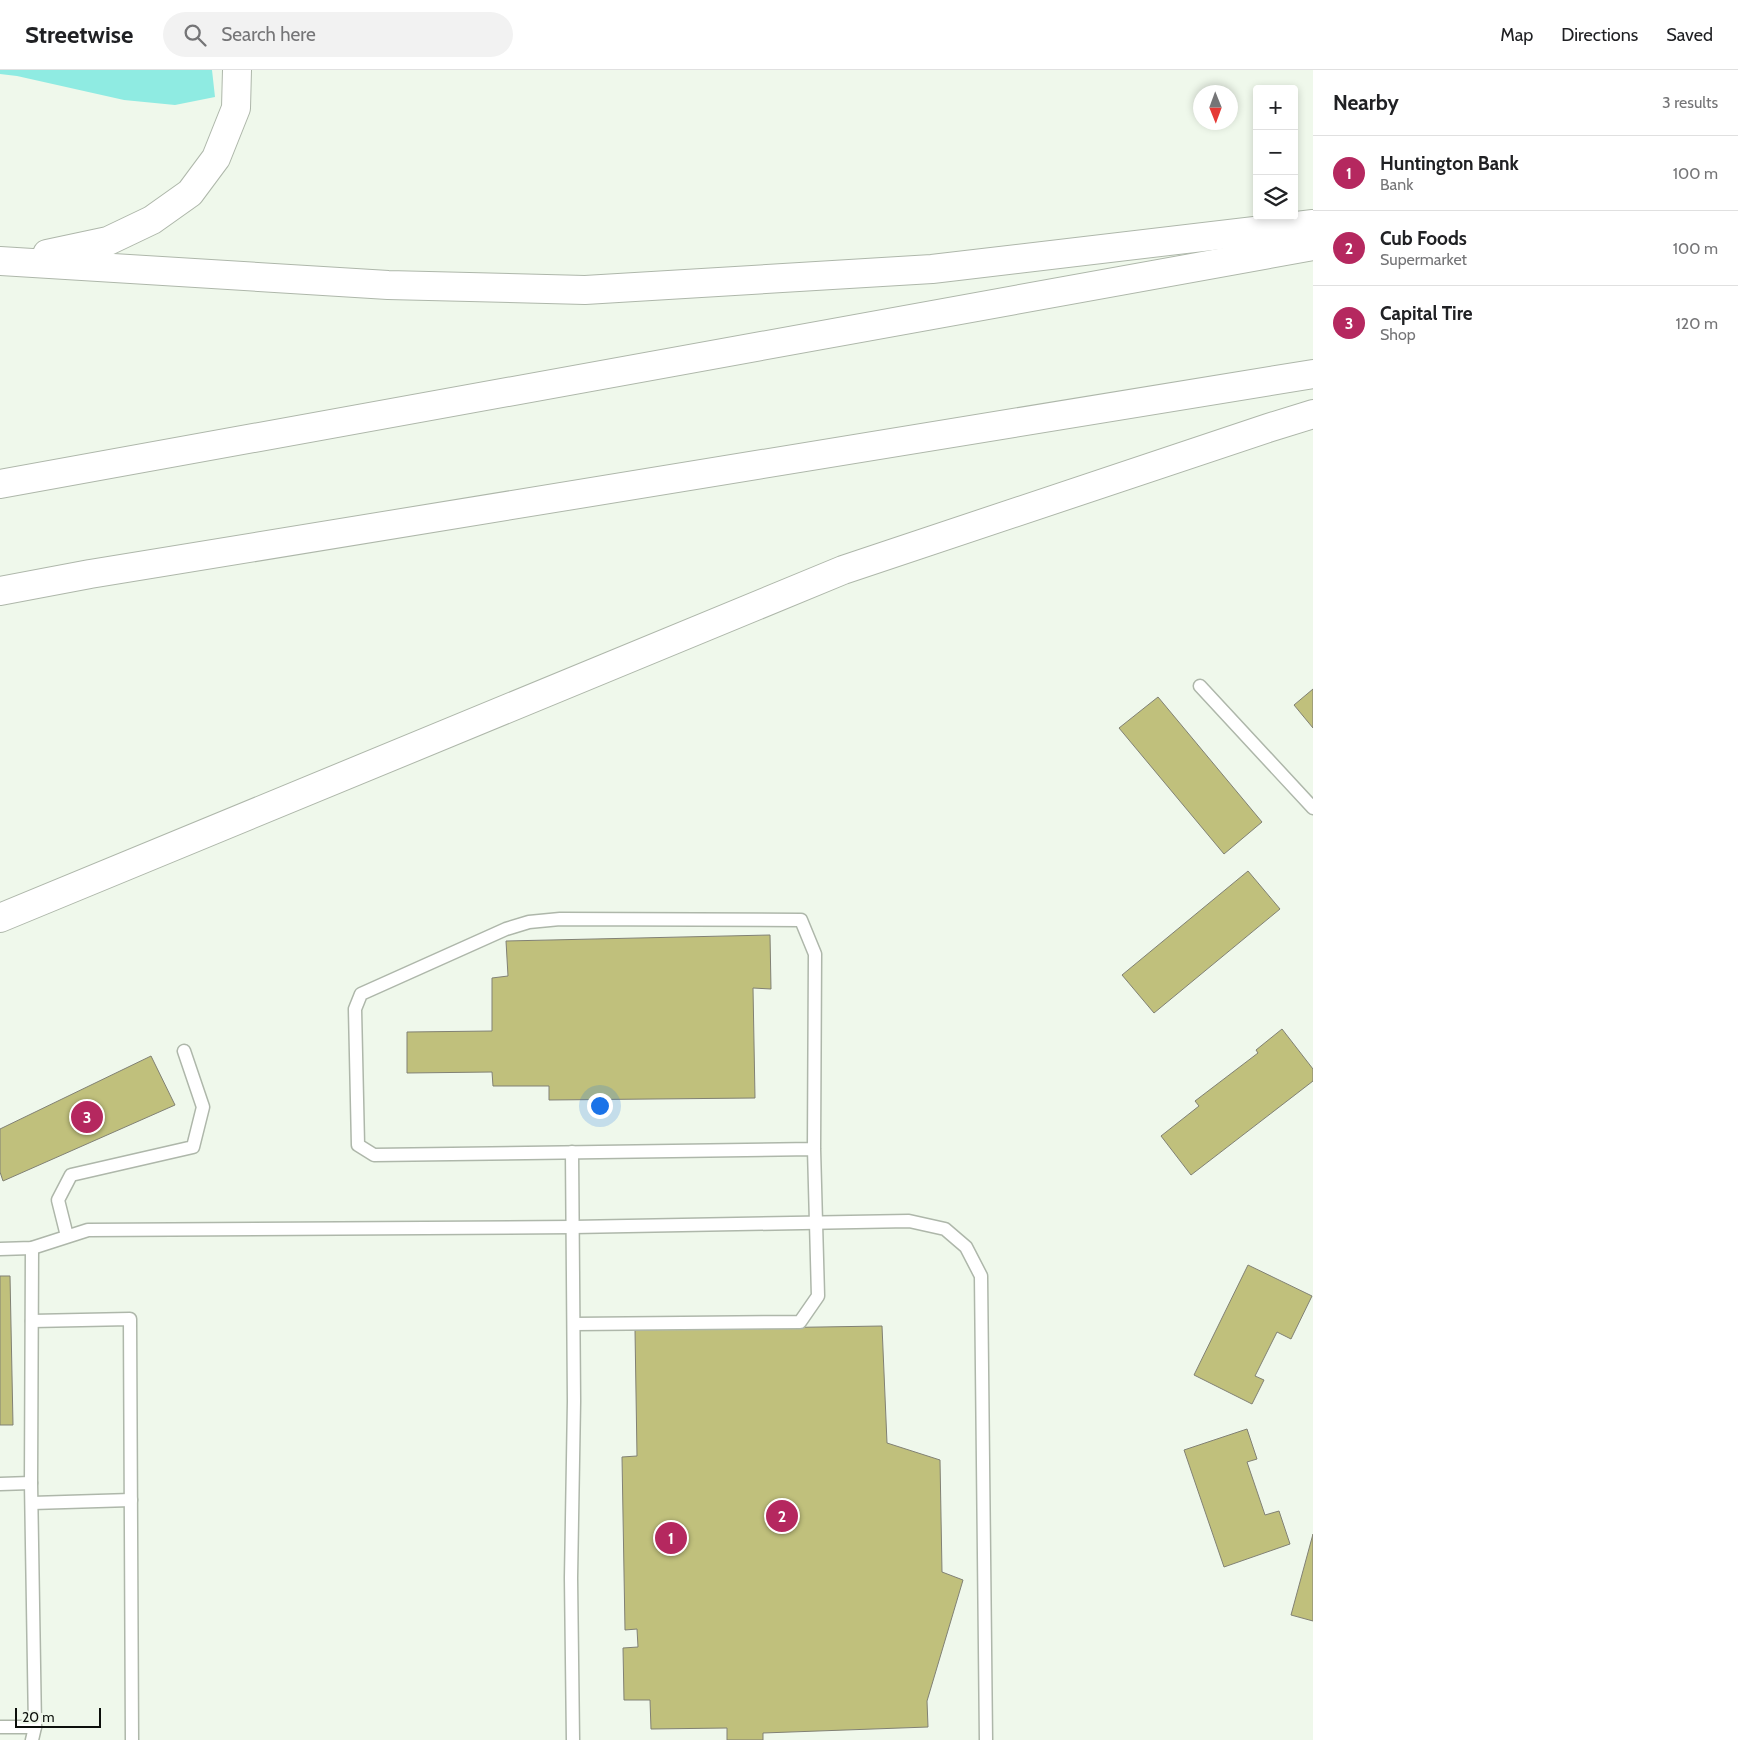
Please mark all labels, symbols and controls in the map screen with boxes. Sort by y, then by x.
search box [163,12,513,57]
text: Streetwise [25,20,133,49]
icon: search [181,21,209,49]
text: Search here [221,23,316,46]
text: Map [1500,24,1533,46]
text: Directions [1561,24,1638,46]
text: Saved [1666,24,1713,46]
north arrow [1193,85,1238,130]
map controls [1253,85,1298,220]
button: + [1253,85,1298,130]
text: Nearby [1333,90,1399,115]
text: 3 results [1662,93,1718,112]
button: − [1253,130,1298,175]
text: Huntington Bank [1380,152,1519,175]
text: 1 [1346,164,1352,183]
text: 100 m [1673,164,1718,183]
button: layers [1253,175,1298,220]
text: Bank [1380,175,1413,194]
text: Cub Foods [1380,227,1467,250]
text: 2 [1345,239,1353,258]
text: 100 m [1673,239,1718,258]
text: Supermarket [1380,250,1467,269]
text: Capital Tire [1380,302,1473,325]
text: 3 [1345,314,1353,333]
text: 120 m [1676,314,1718,333]
text: Shop [1380,325,1416,344]
your location [587,1093,613,1119]
pin: 3 [71,1098,103,1136]
pin: 2 [766,1497,798,1535]
pin: 1 [655,1519,687,1557]
scale bar [15,1705,101,1728]
text: 20 m [22,1708,55,1726]

